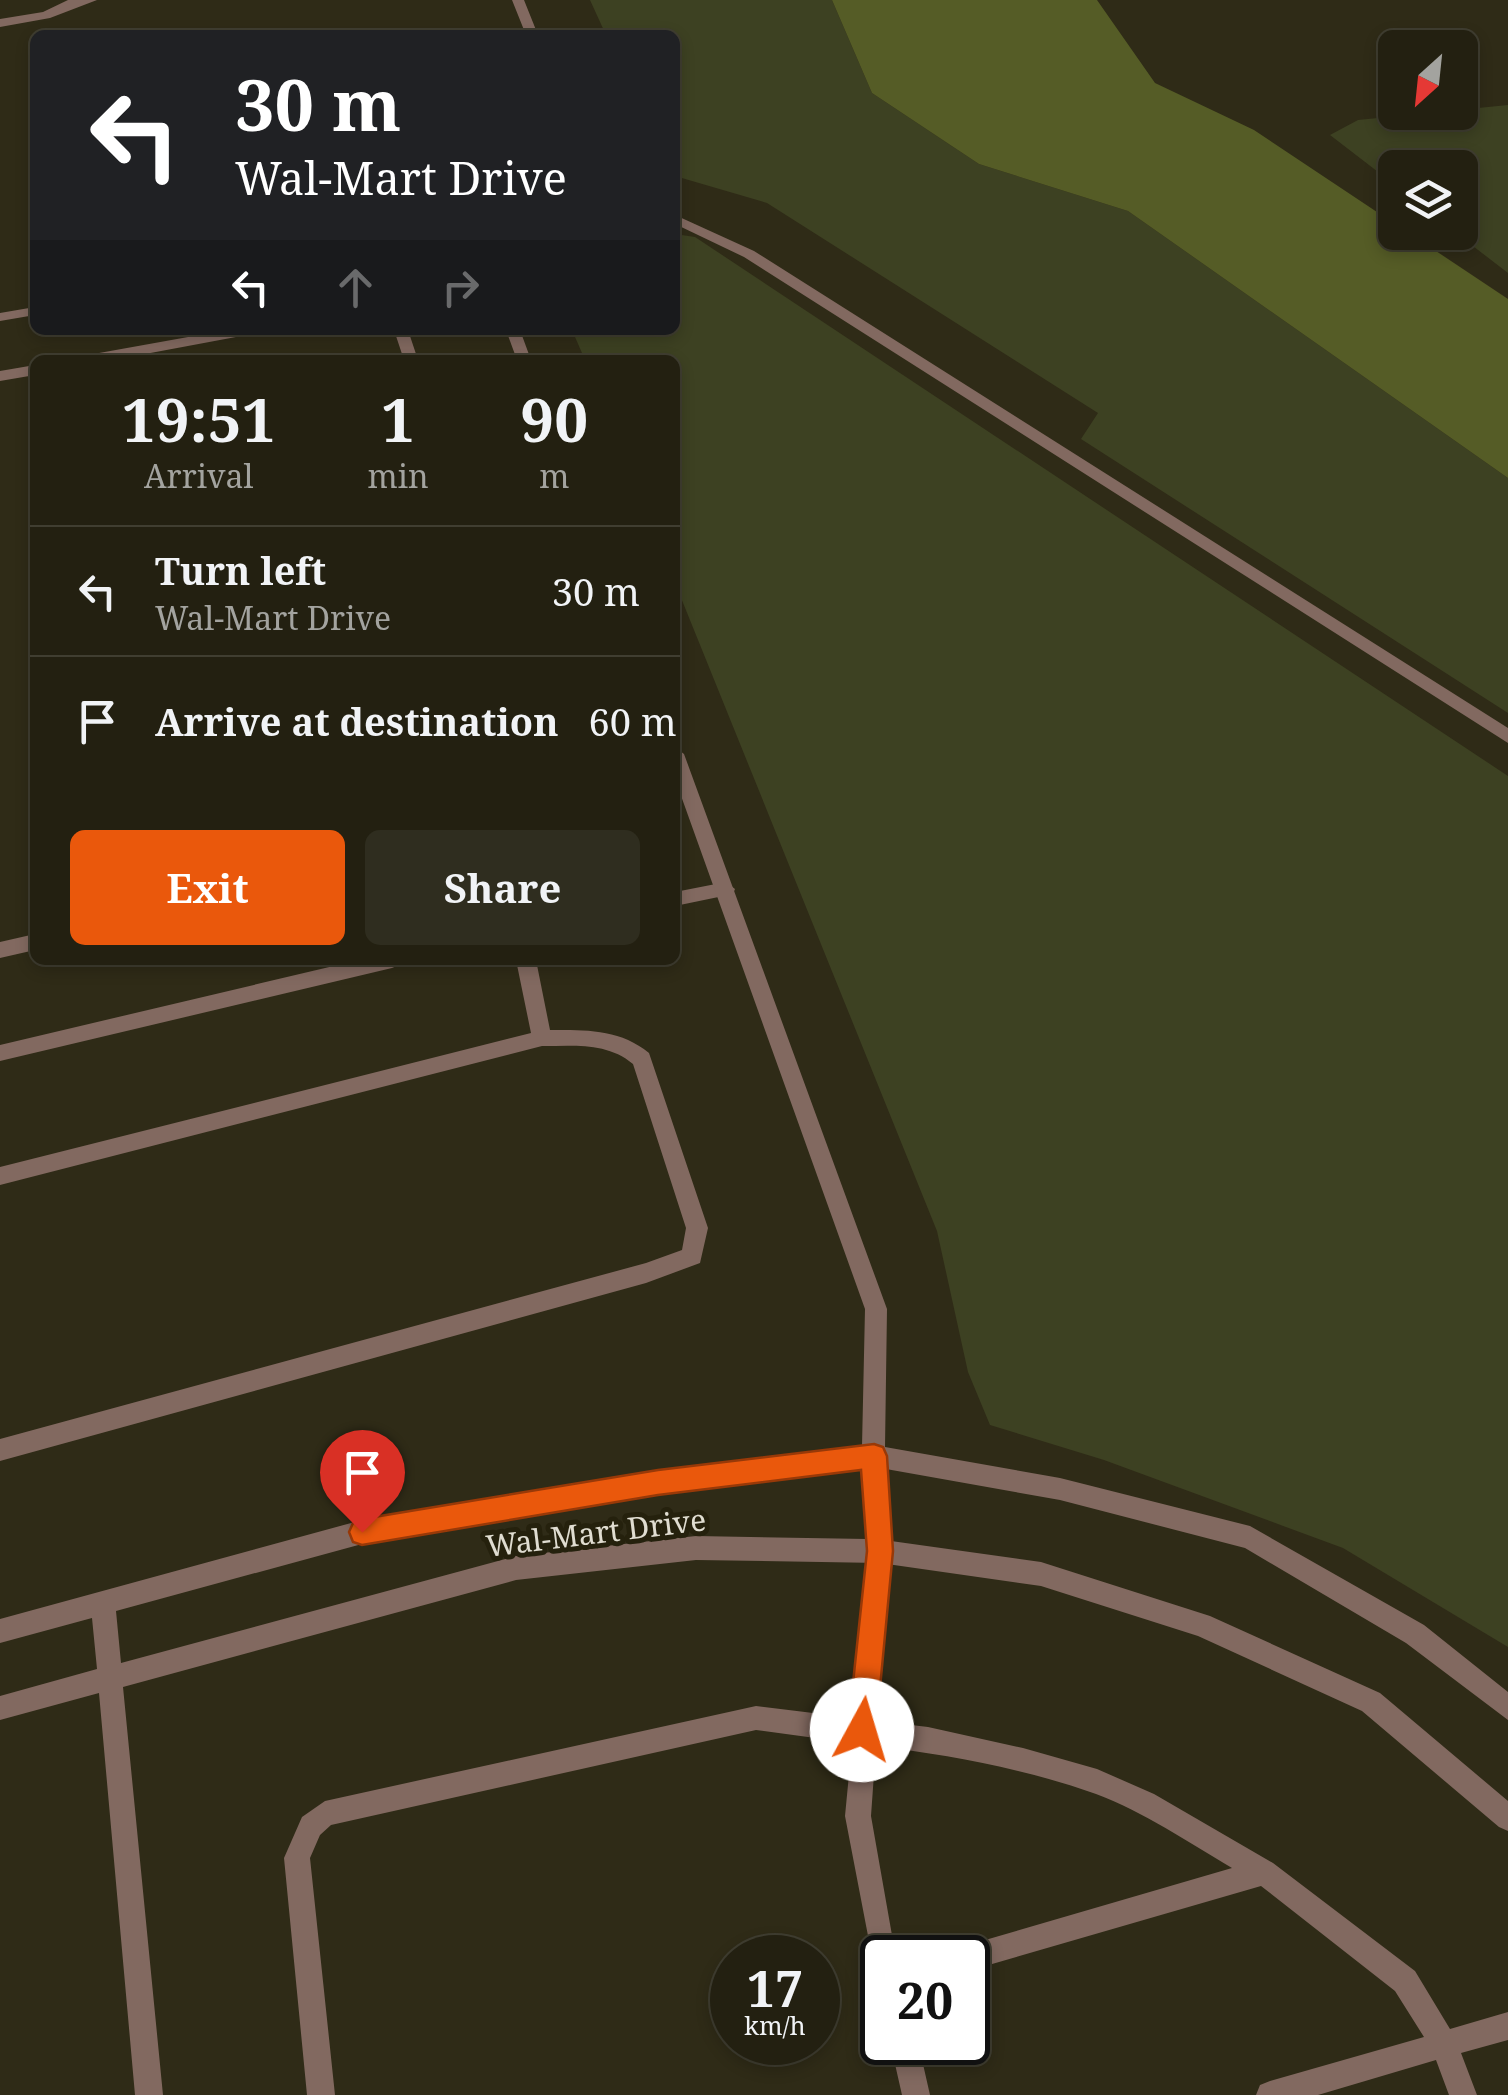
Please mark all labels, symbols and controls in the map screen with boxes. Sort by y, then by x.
north arrow [1378,30,1478,130]
map controls [1378,30,1478,250]
text: 30 m [235,56,401,152]
icon: left [70,70,200,200]
text: Wal-Mart Drive [235,147,567,208]
button: layers [1378,150,1478,250]
icon: left [223,260,278,315]
icon: ahead [328,260,383,315]
icon: right [433,260,488,315]
text: 19:51 [122,378,276,460]
text: 1 [381,378,415,460]
text: 90 [520,378,588,460]
text: Arrival [144,454,253,497]
text: min [367,454,429,497]
text: m [539,454,569,497]
text: Turn left [155,544,326,596]
icon: left [70,564,125,619]
text: 30 m [552,565,640,617]
text: Wal-Mart Drive [155,596,391,639]
icon: arrive [70,694,125,749]
text: Arrive at destination [155,695,559,747]
text: 60 m [589,695,677,747]
button: Exit [70,830,345,945]
button: Share [365,830,640,945]
pin [320,1430,405,1533]
icon: arrive [335,1445,390,1500]
street label: Wal-Mart Drive [484,1498,708,1566]
position arrow [810,1678,914,1782]
speed limit sign: 20 [860,1935,990,2065]
text: 17 [747,1954,803,2022]
text: km/h [744,2008,806,2042]

